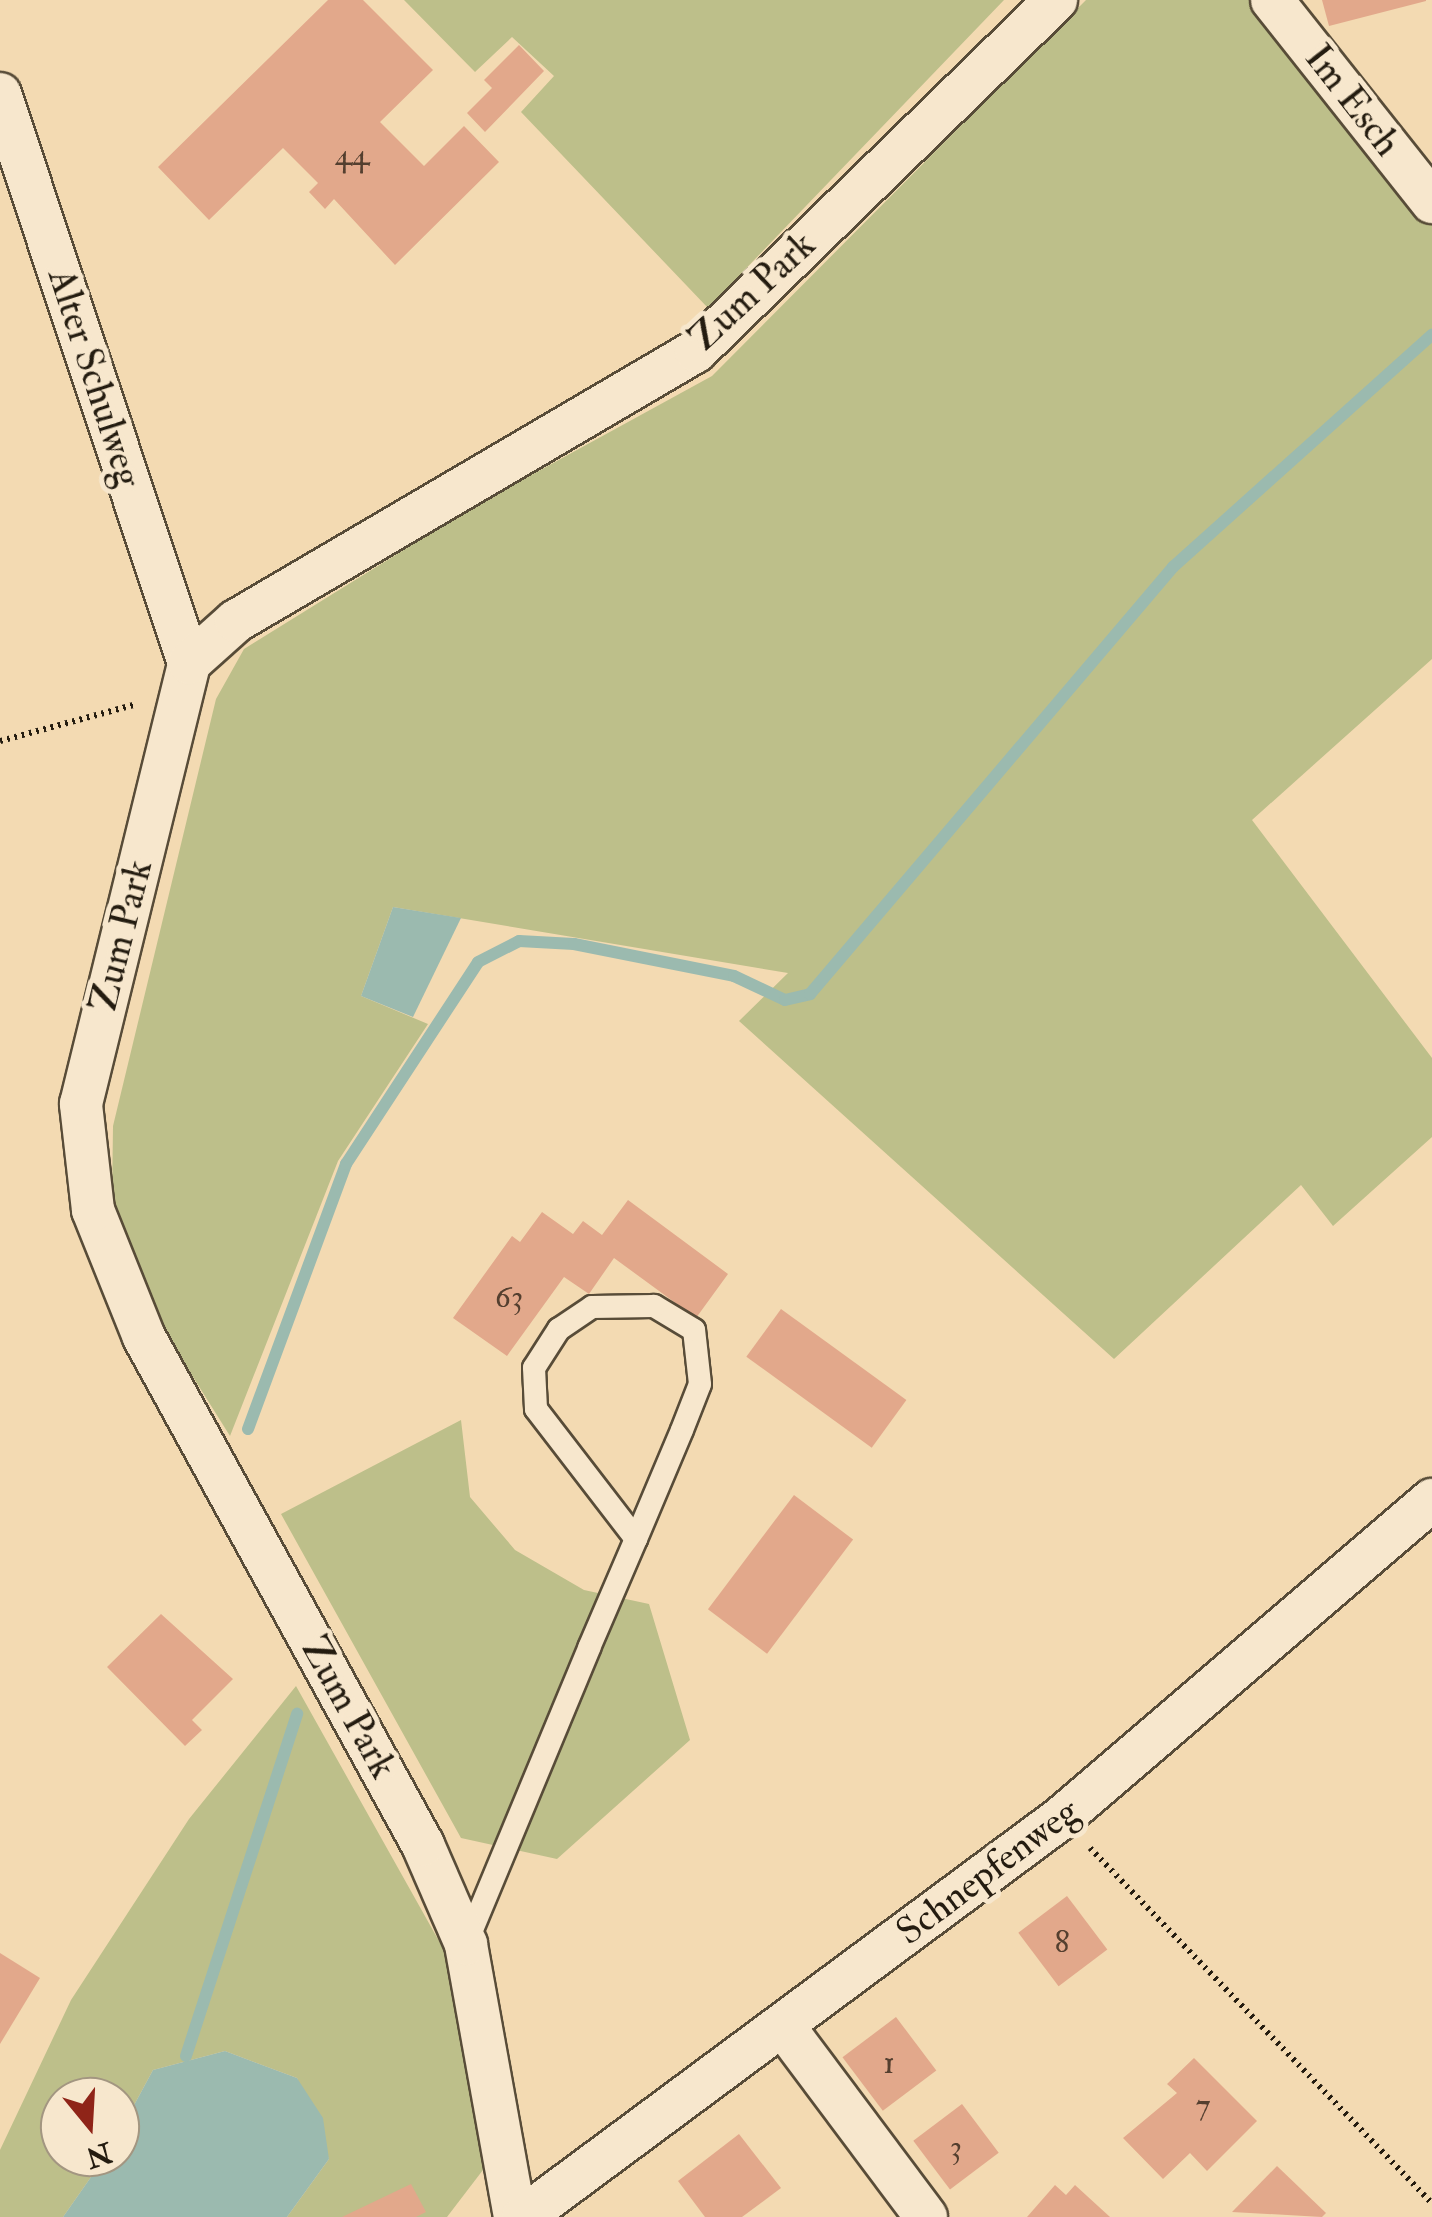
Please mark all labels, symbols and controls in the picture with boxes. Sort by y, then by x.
street label: Im Esch [1294,36,1410,166]
house number: 44 [335,136,369,174]
street label: Zum Park [681,223,825,361]
street label: Alter Schulweg [37,263,151,493]
street label: Zum Park [81,855,163,1017]
house number: 63 [495,1278,523,1316]
street label: Zum Park [291,1629,405,1787]
street label: Schnepfenweg [888,1789,1088,1955]
house number: 8 [1054,1923,1070,1961]
house number: 1 [883,2044,895,2082]
north arrow [40,2077,140,2177]
house number: 7 [1196,2086,1210,2124]
house number: 3 [950,2128,962,2166]
text: N [81,2134,116,2175]

